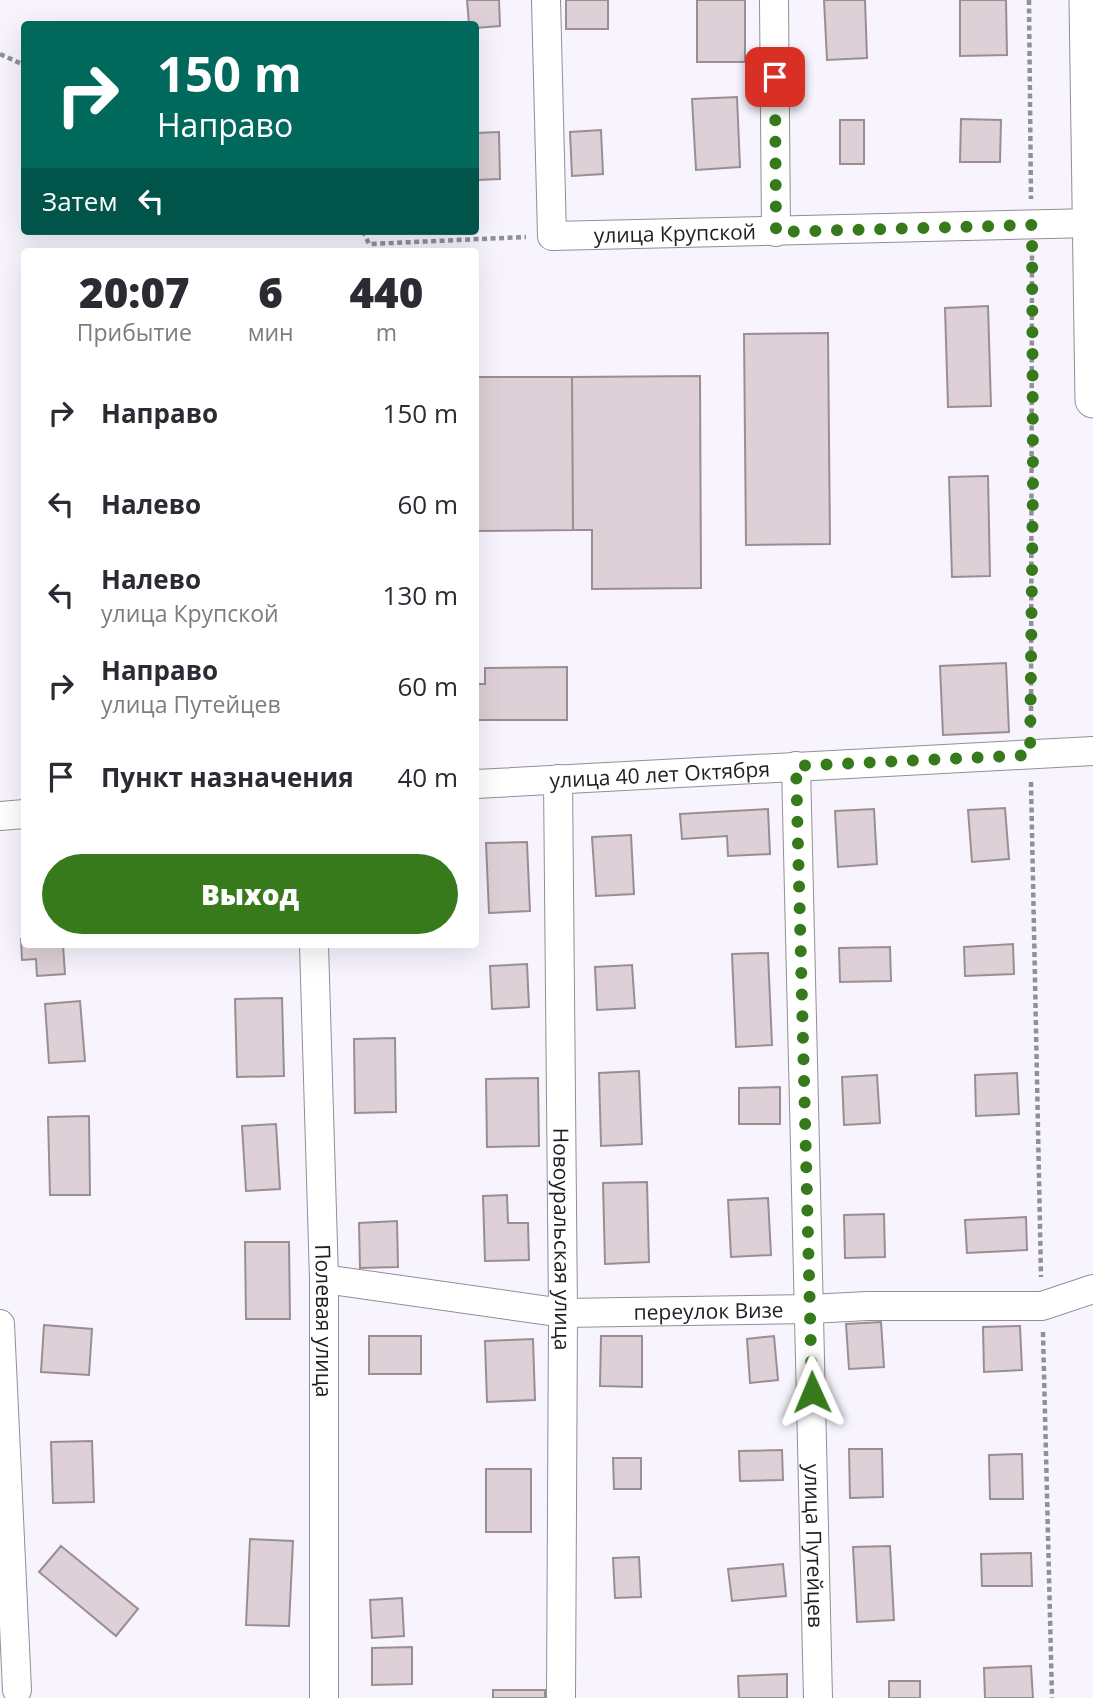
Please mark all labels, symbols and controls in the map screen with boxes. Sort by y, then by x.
text: 150 m [157,40,302,106]
pin [745,47,805,107]
icon: right [42,49,133,140]
icon: arrive [756,58,794,96]
text: Направо [157,103,293,146]
icon: left [132,182,170,220]
text: Затем [42,183,118,219]
street label: улица Крупской [593,217,756,249]
text: 20:07 [79,263,190,320]
text: 6 [258,263,283,320]
text: 440 [349,263,423,320]
text: Прибытие [77,316,192,348]
text: мин [248,316,294,348]
text: m [376,316,397,348]
icon: right [42,394,80,432]
text: Направо [101,395,218,431]
text: 150 m [383,395,458,431]
icon: left [42,485,80,523]
text: Налево [101,486,201,522]
text: 60 m [397,486,458,522]
text: Налево [101,561,201,597]
icon: left [42,576,80,614]
text: 130 m [383,577,458,613]
text: улица Крупской [101,597,279,629]
text: Направо [101,652,218,688]
icon: right [42,667,80,705]
text: 60 m [397,668,458,704]
text: улица Путейцев [101,688,281,720]
street label: улица 40 лет Октября [549,754,771,794]
icon: arrive [42,758,80,796]
text: Пункт назначения [101,759,354,795]
text: 40 m [397,759,458,795]
button: Выход [42,854,458,934]
street label: Новоуральская улица [547,1127,577,1350]
street label: Полевая улица [309,1244,338,1398]
street label: переулок Визе [633,1295,784,1326]
position arrow [775,1355,849,1429]
street label: улица Путейцев [798,1463,830,1628]

